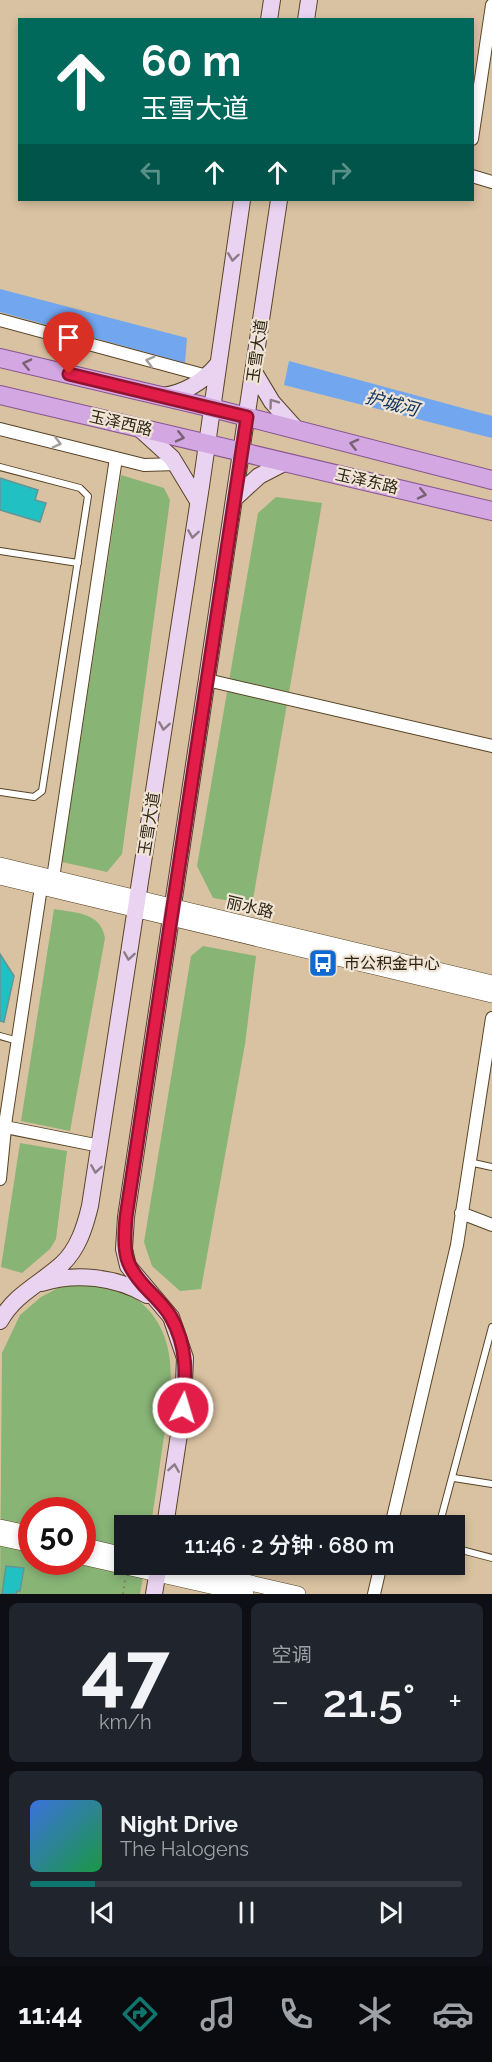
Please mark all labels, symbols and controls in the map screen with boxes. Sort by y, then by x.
text: 60 m [141,37,241,86]
icon: ahead [42,42,120,120]
text: 玉雪大道 [141,93,249,124]
icon: left [135,156,168,189]
icon: ahead [198,156,231,189]
icon: ahead [261,156,294,189]
icon: right [324,156,357,189]
one-way arrow [228,253,240,262]
pin [43,312,94,374]
street label: 玉雪大道 [243,318,271,384]
icon: arrive [52,321,85,354]
one-way arrow [146,356,156,368]
one-way arrow [22,359,32,372]
water label: 护城河 [363,386,424,421]
one-way arrow [269,398,280,409]
street label: 玉泽西路 [88,407,154,439]
one-way arrow [174,429,184,442]
one-way arrow [52,436,62,449]
one-way arrow [349,439,359,452]
street label: 玉泽东路 [334,465,400,497]
one-way arrow [416,487,426,500]
one-way arrow [188,529,200,538]
one-way arrow [158,721,171,731]
street label: 玉雪大道 [135,791,163,857]
street label: 丽水路 [224,892,276,922]
bus stop icon: 市公积金中心 [307,947,339,979]
one-way arrow [123,951,136,961]
place label: 市公积金中心 [344,954,440,973]
one-way arrow [91,1165,103,1174]
position arrow [151,1376,215,1440]
one-way arrow [167,1463,179,1472]
speed limit sign: 50 [18,1497,96,1575]
text: 11:46 · 2 分钟 · 680 m [185,1532,394,1558]
text: 47 [81,1625,169,1716]
text: 空调 [272,1643,312,1667]
text: 21.5° [322,1675,415,1728]
text: − [272,1682,289,1721]
text: + [448,1682,462,1721]
text: km/h [99,1710,152,1734]
text: Night Drive [120,1811,238,1837]
text: The Halogens [120,1837,249,1861]
icon: previous [86,1896,119,1929]
icon: pause [230,1896,263,1929]
icon: next [374,1896,407,1929]
icon: directions [119,1993,161,2035]
icon: music [197,1993,239,2035]
icon: phone [275,1993,317,2035]
icon: climate [354,1993,396,2035]
icon: car [432,1993,474,2035]
text: 11:44 [18,1999,82,2030]

